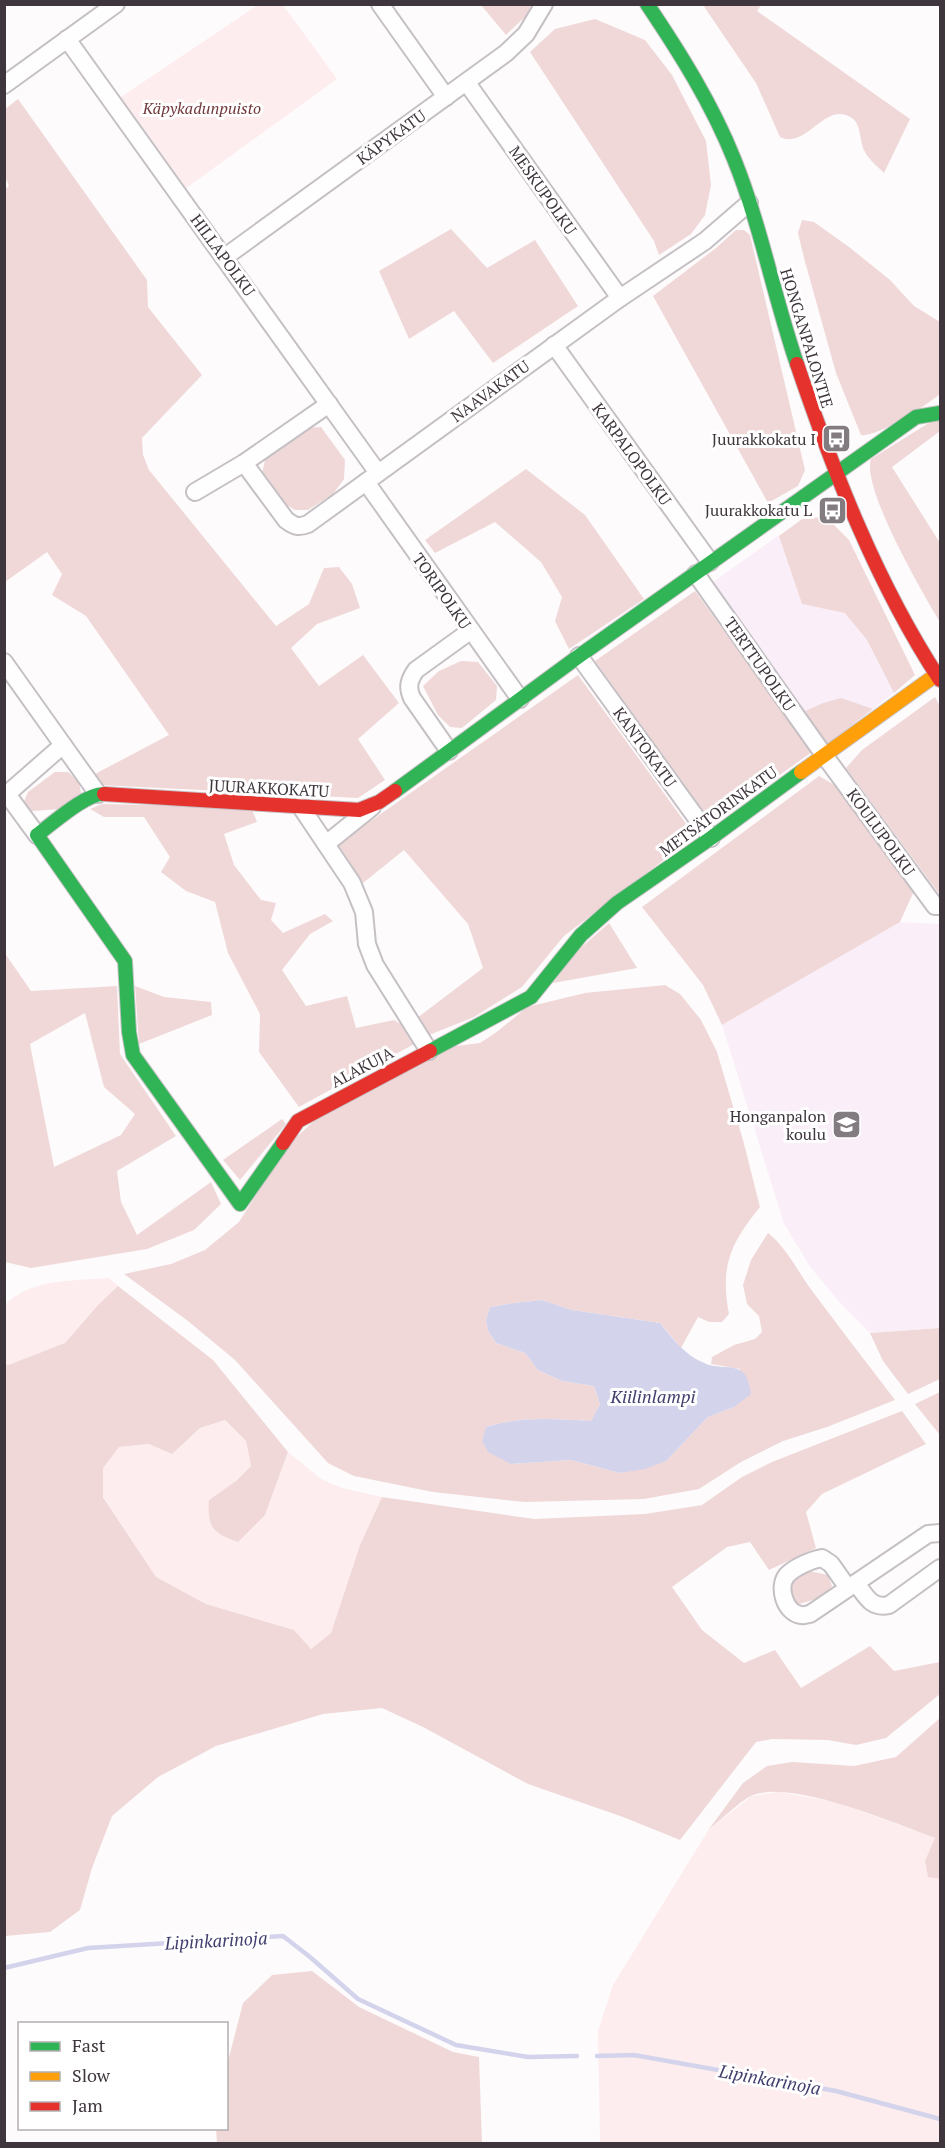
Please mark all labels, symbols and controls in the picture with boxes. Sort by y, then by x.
park label: Käpykadunpuisto [142,97,261,119]
street label: KÄPYKATU [352,104,430,170]
street label: MESKUPOLKU [504,141,582,239]
street label: HILLAPOLKU [186,209,260,301]
street label: HONGANPALONTIE [775,265,839,411]
street label: NAAVAKATU [446,355,534,427]
street label: KARPALOPOLKU [587,398,677,510]
bus stop icon: Juurakkokatu I [821,423,853,455]
place label: Juurakkokatu I [712,428,816,450]
bus stop icon: Juurakkokatu L [817,494,849,526]
place label: Juurakkokatu L [705,499,812,521]
street label: TORIPOLKU [408,549,476,634]
street label: TERTTUPOLKU [719,613,801,716]
street label: KANTOKATU [608,702,682,792]
street label: METSÄTORINKATU [655,761,781,861]
street label: JUURAKKOKATU [208,774,330,802]
street label: KOULUPOLKU [842,784,920,880]
street label: ALAKUJA [327,1041,397,1093]
place label: Honganpalon koulu [730,1105,826,1145]
school or university icon: Honganpalon koulu [831,1109,863,1141]
water label: Kiilinlampi [609,1384,696,1408]
water label: Lipinkarinoja [163,1925,268,1955]
legend [18,2022,228,2130]
text: Fast [72,2033,106,2057]
water label: Lipinkarinoja [716,2058,823,2100]
text: Slow [72,2063,111,2087]
text: Jam [72,2093,103,2117]

